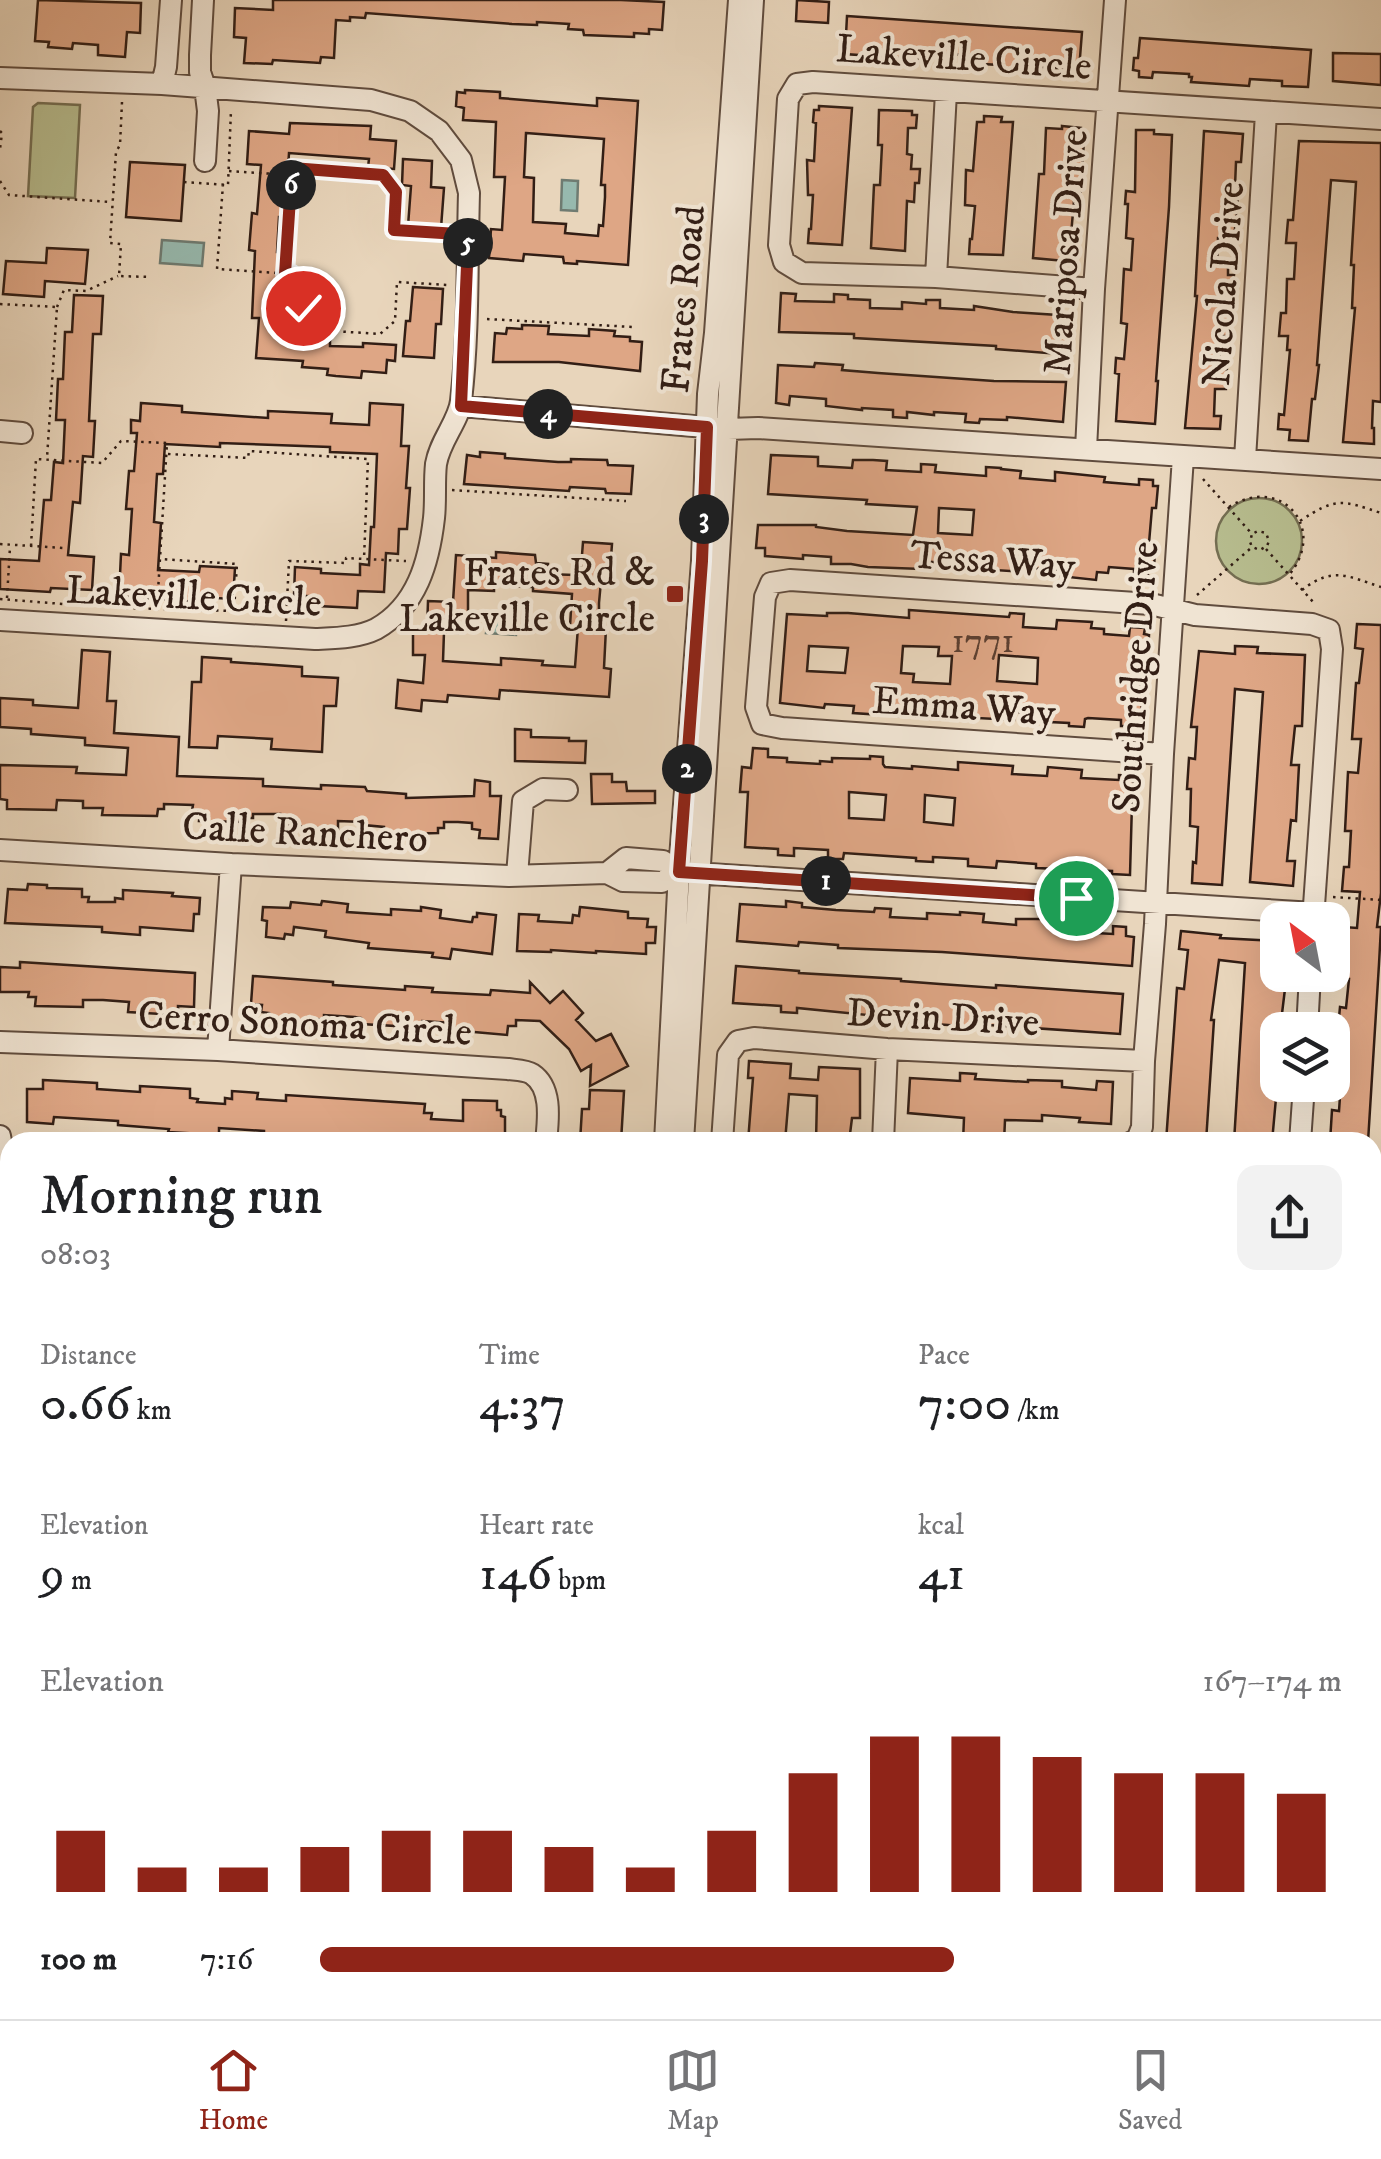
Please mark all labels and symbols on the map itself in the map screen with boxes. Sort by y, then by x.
street label: Lakeville Circle [834,25,1093,93]
street label: Mariposa Drive [1033,128,1101,377]
pin: 6 [266,160,316,210]
street label: Nicola Drive [1193,180,1257,388]
street label: Frates Road [652,203,718,395]
pin: 5 [443,218,493,268]
pin [261,266,346,351]
pin: 4 [523,389,573,439]
pin: 3 [679,494,729,544]
street label: Tessa Way [909,531,1078,593]
street label: Southridge Drive [1103,540,1171,815]
place label: Frates Rd & Lakeville Circle [399,549,655,645]
street label: Lakeville Circle [65,566,323,630]
marker: Frates Rd & Lakeville Circle [664,583,686,605]
house number: 1771 [952,620,1014,664]
street label: Emma Way [870,677,1058,739]
pin: 2 [662,744,712,794]
street label: Calle Ranchero [181,803,429,865]
pin: 1 [801,856,851,906]
pin [1034,856,1119,941]
north arrow [1260,902,1350,992]
street label: Devin Drive [845,989,1040,1049]
street label: Cerro Sonoma Circle [137,991,473,1059]

